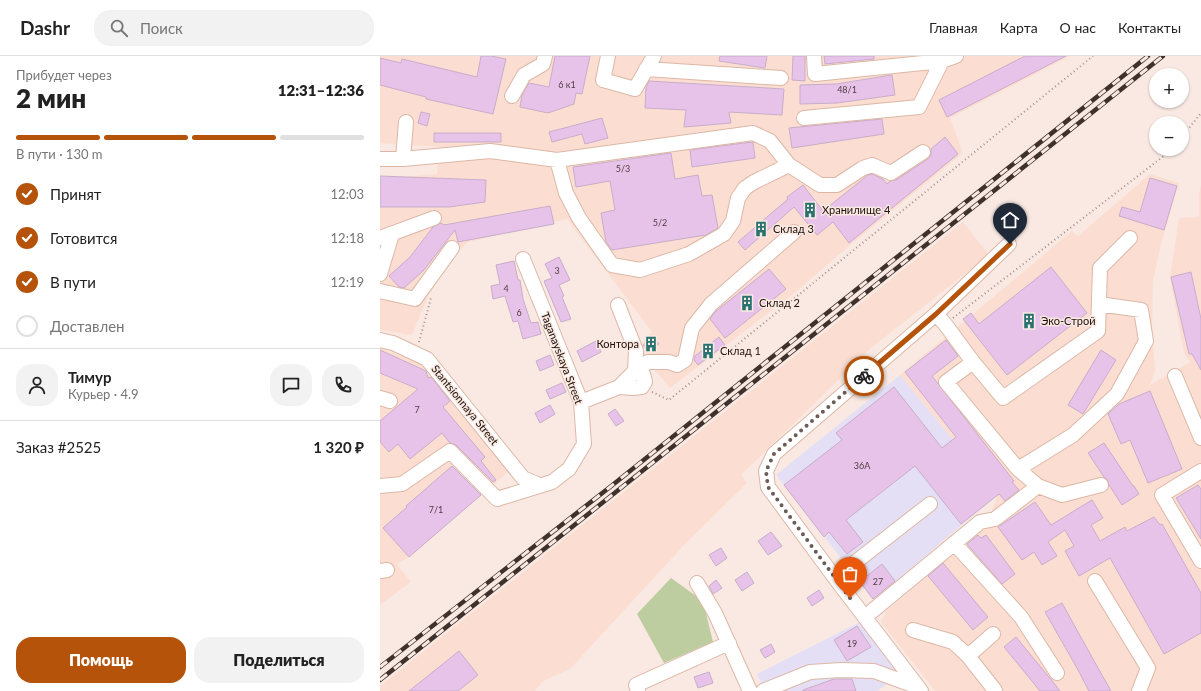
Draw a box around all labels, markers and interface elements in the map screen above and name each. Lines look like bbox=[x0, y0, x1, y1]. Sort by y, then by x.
search box bbox=[94, 10, 374, 46]
text: Dashr bbox=[20, 16, 70, 39]
icon: search bbox=[108, 17, 130, 39]
text: Поиск bbox=[140, 19, 183, 37]
text: Главная bbox=[929, 19, 978, 36]
text: Карта bbox=[1000, 19, 1038, 36]
text: О нас bbox=[1060, 19, 1096, 36]
text: Контакты bbox=[1118, 19, 1181, 36]
text: Прибудет через bbox=[16, 67, 112, 83]
map controls bbox=[1149, 68, 1189, 156]
button: + bbox=[1149, 68, 1189, 108]
house number: 6 к1 bbox=[558, 79, 576, 90]
text: 12:31–12:36 bbox=[278, 81, 364, 99]
text: 2 мин bbox=[16, 82, 86, 114]
house number: 48/1 bbox=[837, 84, 857, 95]
button: − bbox=[1149, 116, 1189, 156]
text: В пути · 130 m bbox=[16, 146, 102, 162]
house number: 5/3 bbox=[616, 163, 630, 174]
icon: check bbox=[16, 183, 38, 205]
text: Принят bbox=[50, 185, 101, 203]
text: 12:03 bbox=[331, 186, 364, 202]
building icon: Хранилище 4 bbox=[801, 201, 819, 219]
place label: Хранилище 4 bbox=[822, 203, 891, 216]
pin bbox=[993, 203, 1027, 244]
icon: home bbox=[999, 209, 1021, 231]
house number: 5/2 bbox=[653, 217, 667, 228]
building icon: Склад 3 bbox=[752, 220, 770, 238]
place label: Склад 3 bbox=[773, 222, 814, 235]
icon: check bbox=[16, 227, 38, 249]
text: Готовится bbox=[50, 229, 117, 247]
text: 12:18 bbox=[331, 230, 364, 246]
house number: 3 bbox=[554, 265, 560, 276]
icon: check bbox=[16, 271, 38, 293]
text: В пути bbox=[50, 273, 96, 291]
text: 12:19 bbox=[331, 274, 364, 290]
house number: 4 bbox=[503, 283, 509, 294]
building icon: Склад 2 bbox=[738, 294, 756, 312]
place label: Склад 2 bbox=[759, 296, 800, 309]
house number: 6 bbox=[516, 307, 522, 318]
street label: Taganayskaya Street bbox=[539, 310, 586, 406]
building icon: Эко-Строй bbox=[1020, 312, 1038, 330]
place label: Эко-Строй bbox=[1041, 314, 1096, 327]
text: Доставлен bbox=[50, 317, 125, 335]
building icon: Контора bbox=[642, 335, 660, 353]
place label: Контора bbox=[596, 337, 639, 350]
building icon: Склад 1 bbox=[699, 342, 717, 360]
place label: Склад 1 bbox=[720, 344, 761, 357]
courier bbox=[844, 356, 884, 396]
street label: Stantsionnaya Street bbox=[429, 362, 502, 447]
button: person bbox=[16, 364, 58, 406]
button: chat bbox=[270, 364, 312, 406]
button: phone bbox=[322, 364, 364, 406]
icon: bike bbox=[853, 365, 875, 387]
text: Тимур bbox=[68, 368, 111, 386]
text: Курьер · 4.9 bbox=[68, 386, 139, 402]
house number: 7 bbox=[414, 404, 420, 415]
text: Заказ #2525 bbox=[16, 438, 101, 456]
text: 1 320 ₽ bbox=[313, 438, 364, 456]
house number: 36А bbox=[854, 460, 871, 471]
house number: 7/1 bbox=[429, 504, 443, 515]
pin bbox=[833, 557, 867, 598]
icon: bag bbox=[839, 563, 861, 585]
house number: 27 bbox=[873, 576, 883, 587]
button: Помощь bbox=[16, 637, 186, 683]
button: Поделиться bbox=[194, 637, 364, 683]
house number: 19 bbox=[847, 638, 857, 649]

